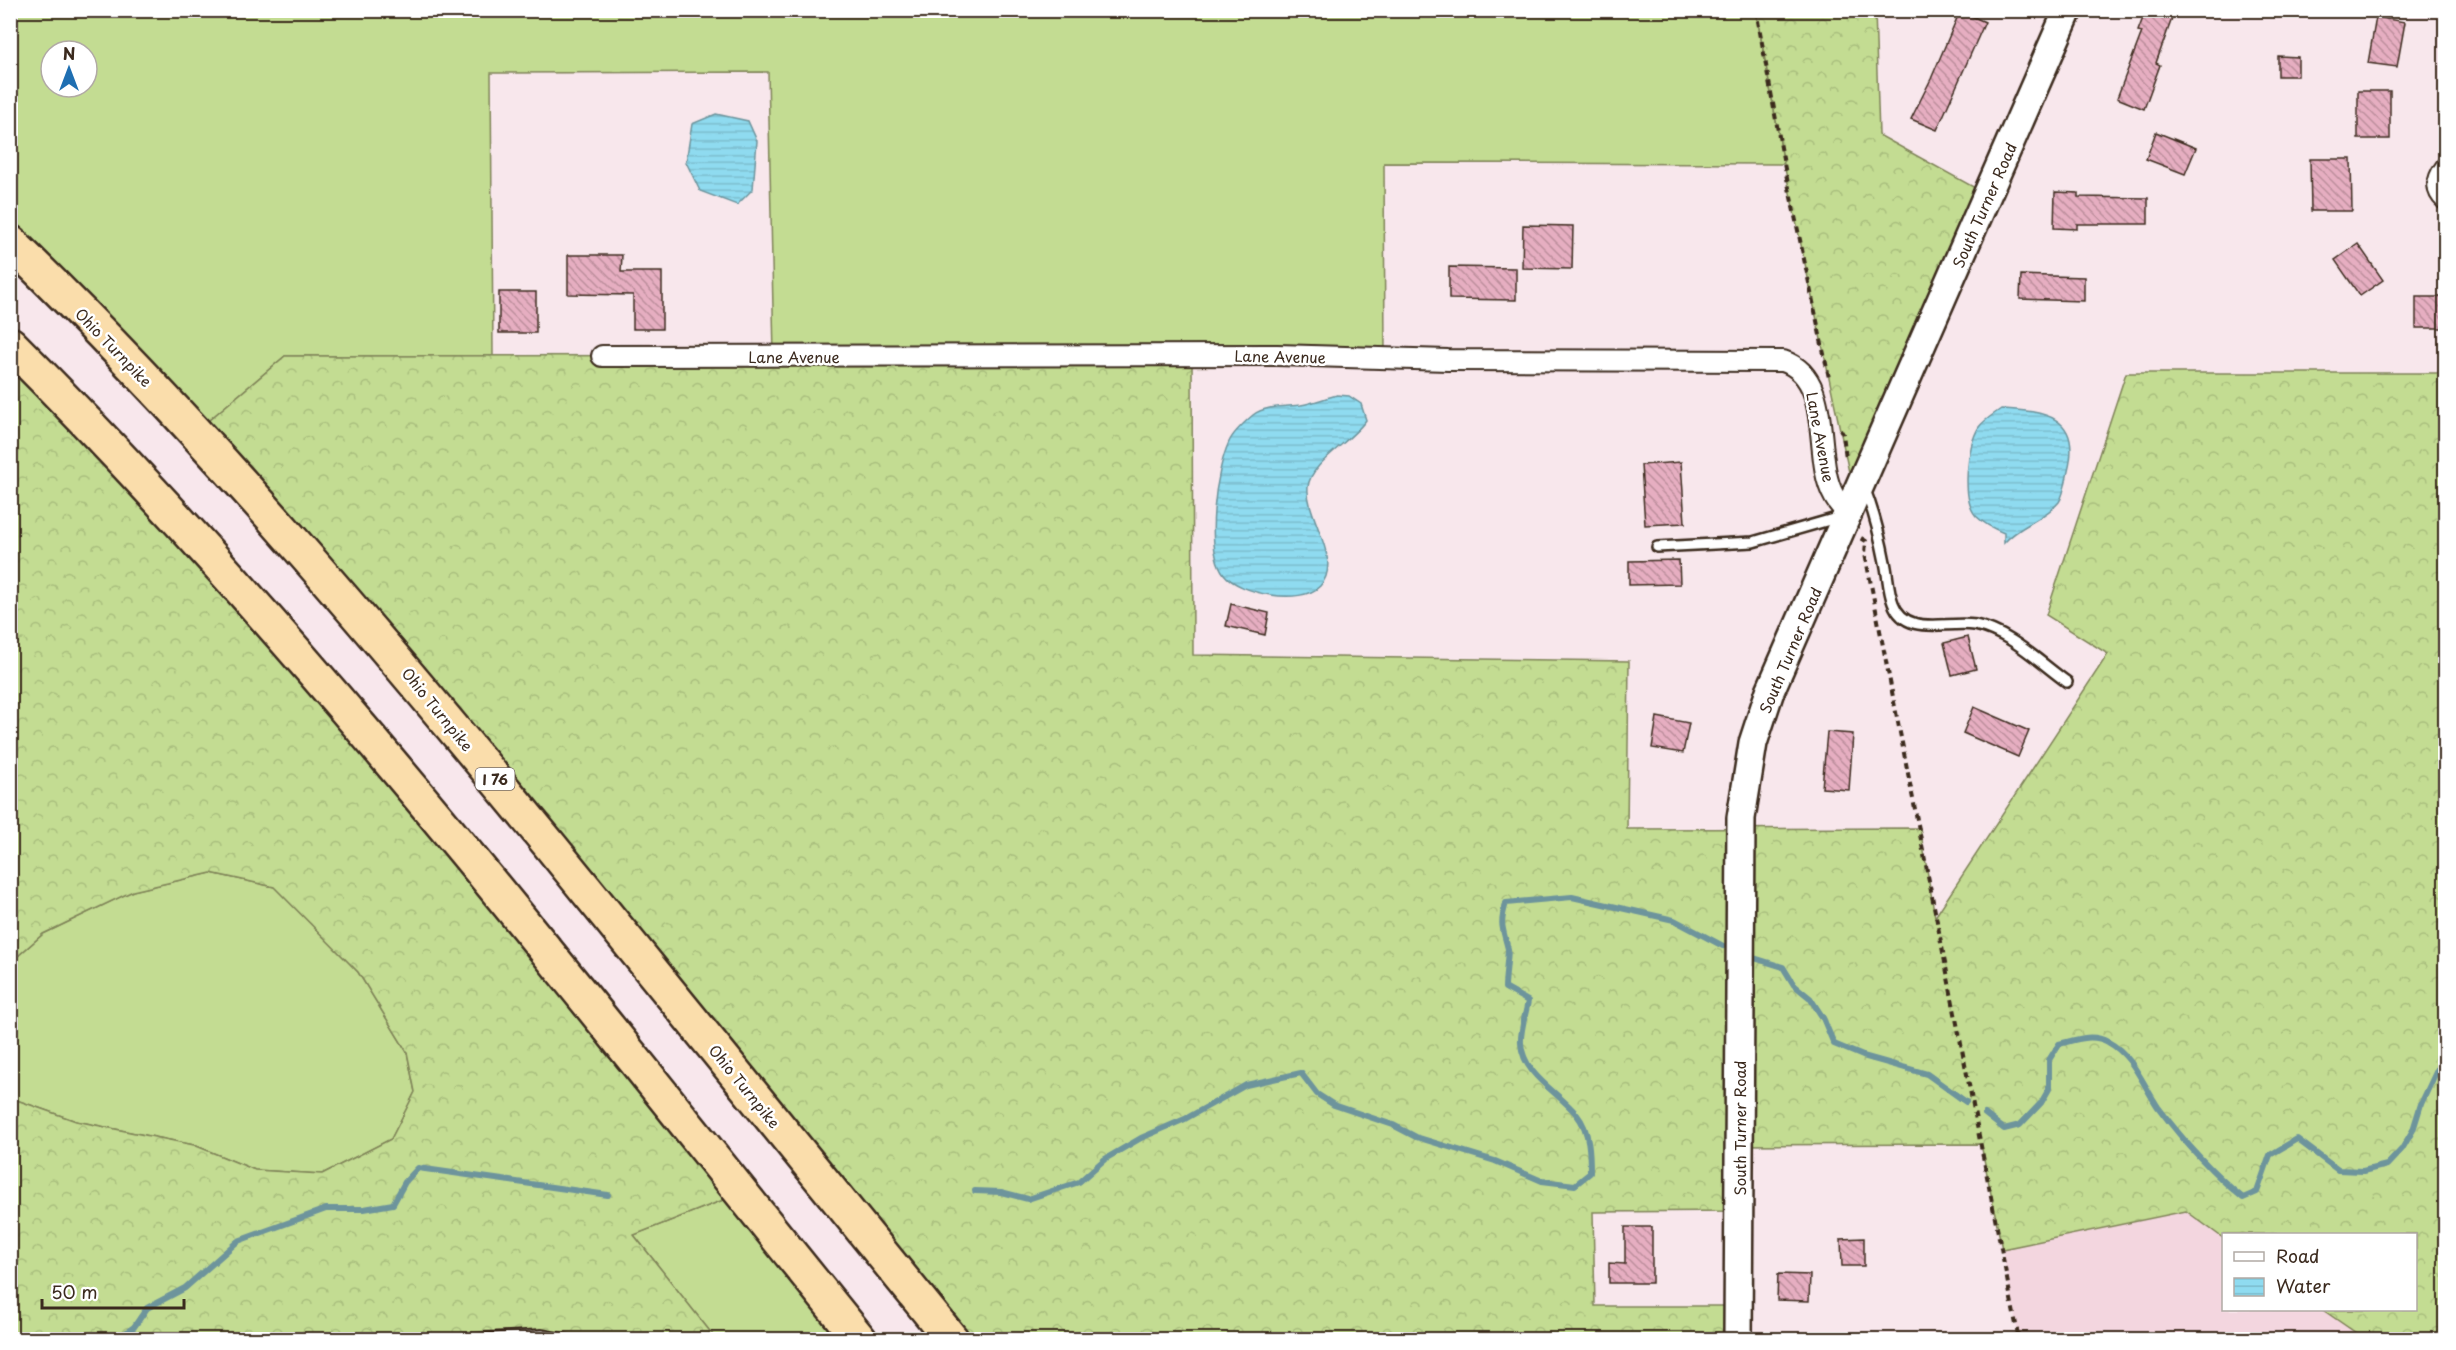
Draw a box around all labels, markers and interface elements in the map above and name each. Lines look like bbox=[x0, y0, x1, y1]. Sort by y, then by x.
north arrow bbox=[39, 39, 99, 99]
text: N bbox=[63, 41, 75, 65]
street label: South Turner Road bbox=[1946, 139, 2022, 271]
street label: Ohio Turnpike bbox=[70, 302, 158, 392]
street label: Lane Avenue bbox=[1234, 344, 1326, 368]
street label: Lane Avenue bbox=[748, 345, 840, 368]
street label: Lane Avenue bbox=[1801, 390, 1841, 484]
street label: South Turner Road bbox=[1753, 583, 1827, 717]
street label: Ohio Turnpike bbox=[397, 662, 479, 756]
road number: I 76 bbox=[476, 768, 514, 790]
street label: Ohio Turnpike bbox=[704, 1039, 786, 1133]
street label: South Turner Road bbox=[1728, 1060, 1751, 1196]
legend bbox=[2222, 1233, 2417, 1311]
text: Road bbox=[2276, 1242, 2320, 1269]
scale bar bbox=[42, 1272, 184, 1310]
text: Water bbox=[2276, 1272, 2331, 1299]
text: 50 m bbox=[51, 1278, 98, 1305]

